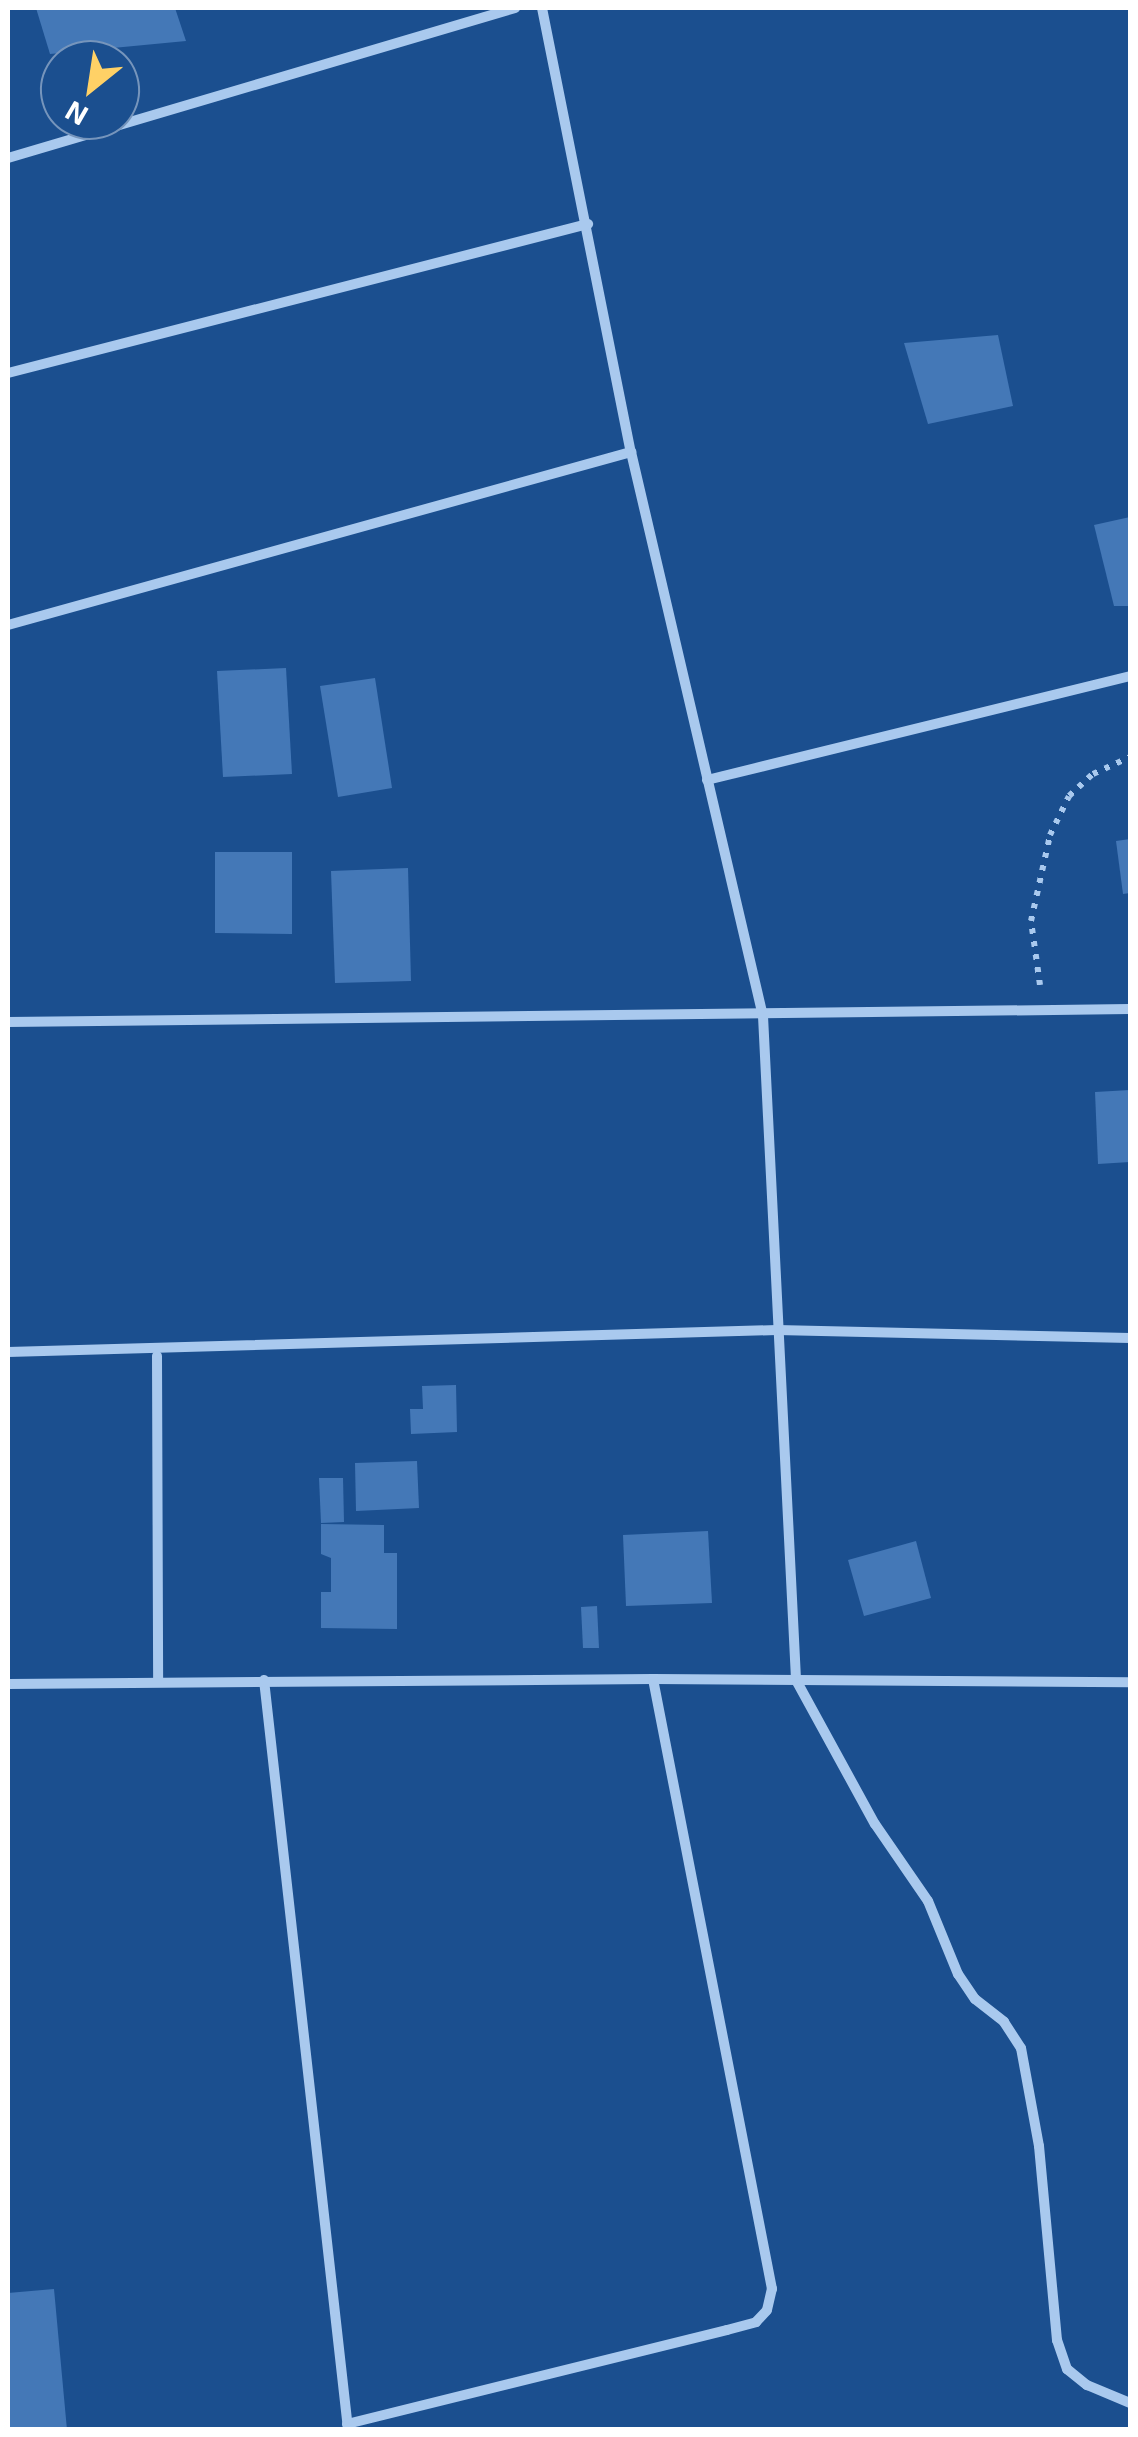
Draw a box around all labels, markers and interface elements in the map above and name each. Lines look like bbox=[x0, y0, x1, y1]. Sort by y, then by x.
north arrow bbox=[40, 40, 140, 140]
text: N bbox=[59, 94, 93, 134]

